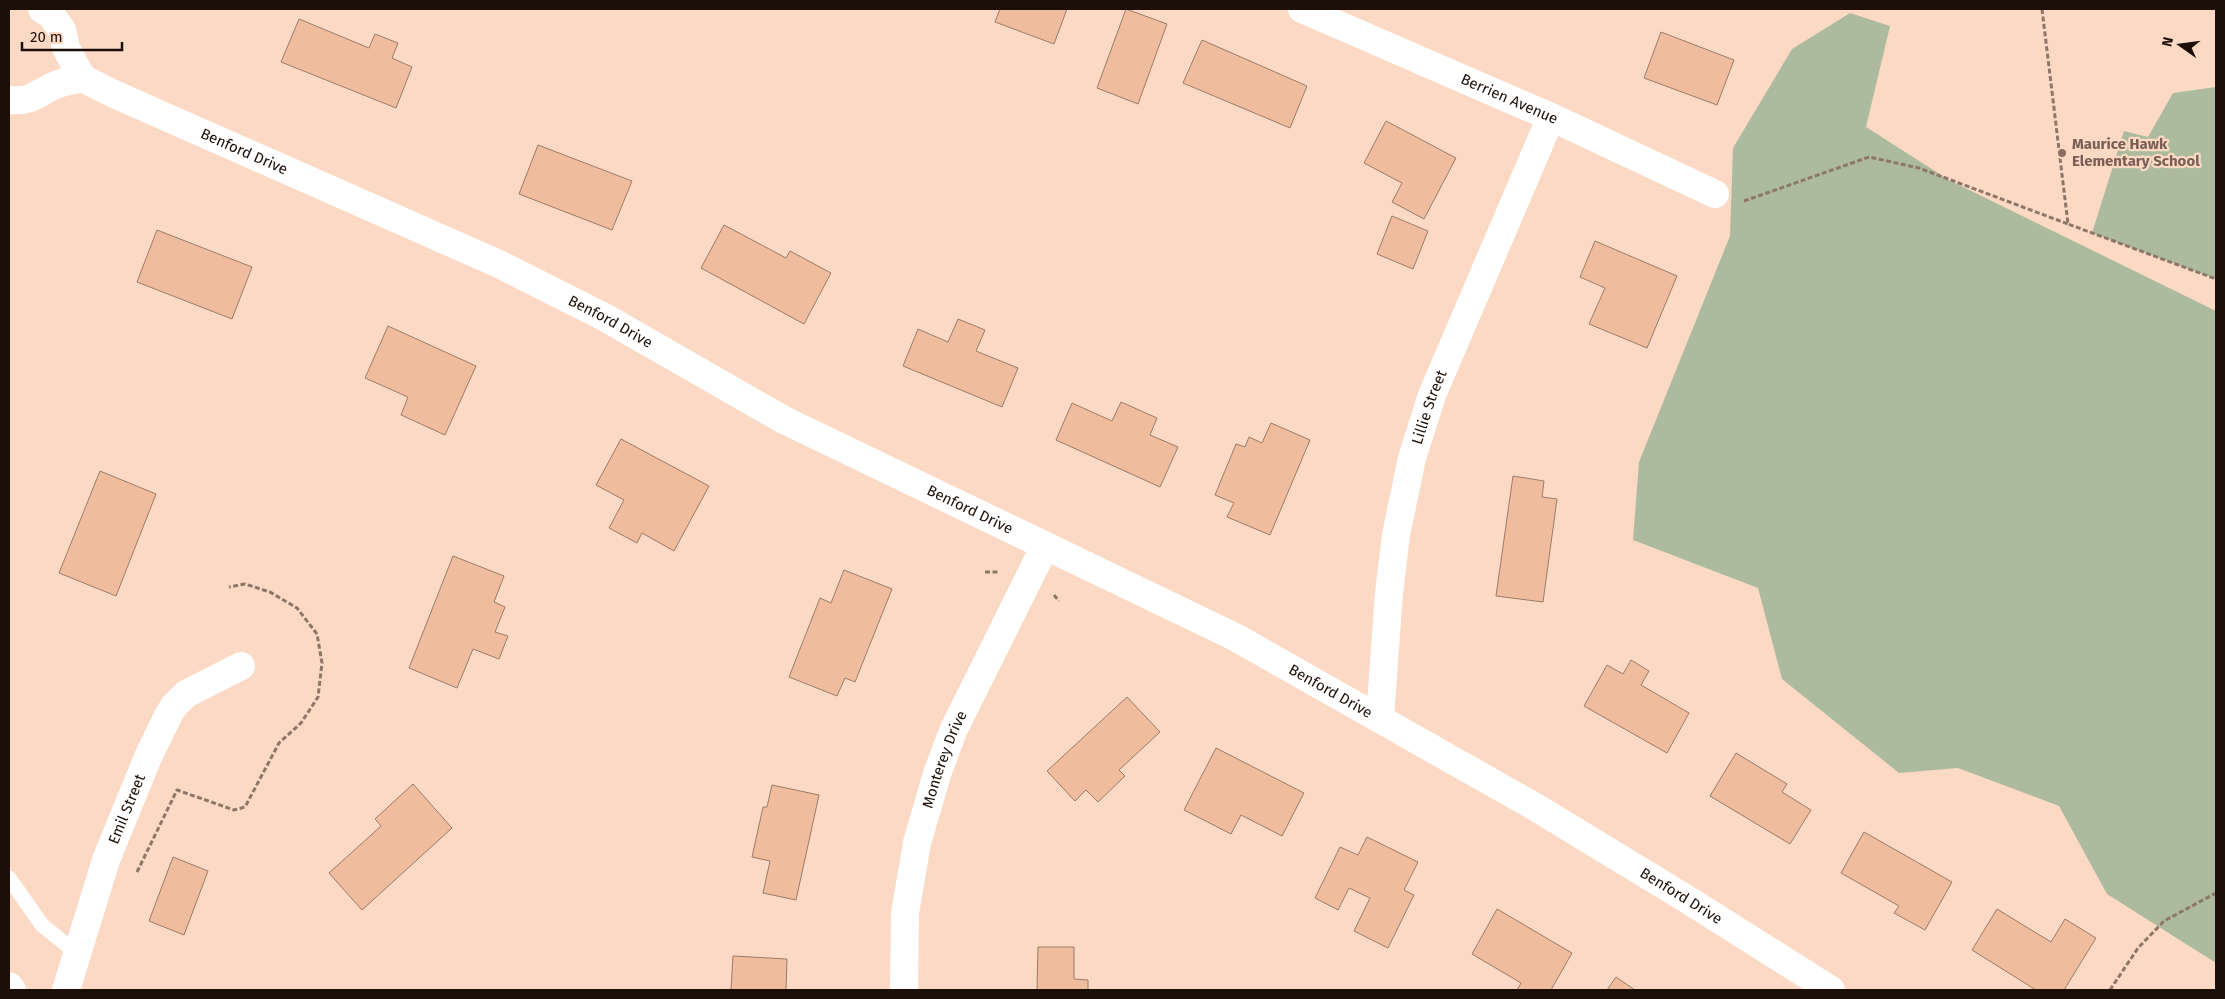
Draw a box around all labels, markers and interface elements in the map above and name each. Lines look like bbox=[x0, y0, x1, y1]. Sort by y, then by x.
scale bar bbox=[22, 20, 122, 52]
north arrow bbox=[2155, 20, 2205, 70]
text: 20 m bbox=[30, 28, 63, 46]
text: N bbox=[2158, 35, 2177, 49]
street label: Berrien Avenue bbox=[1458, 70, 1561, 128]
street label: Benford Drive bbox=[198, 124, 290, 179]
place label: Maurice Hawk Elementary School bbox=[2072, 135, 2200, 170]
marker: Maurice Hawk Elementary School bbox=[2056, 147, 2068, 159]
street label: Benford Drive bbox=[565, 291, 656, 352]
street label: Lillie Street bbox=[1408, 367, 1451, 447]
street label: Benford Drive bbox=[924, 481, 1016, 538]
street label: Benford Drive bbox=[1286, 660, 1376, 722]
street label: Monterey Drive bbox=[919, 708, 971, 810]
street label: Emil Street bbox=[104, 771, 149, 847]
street label: Benford Drive bbox=[1637, 864, 1726, 928]

